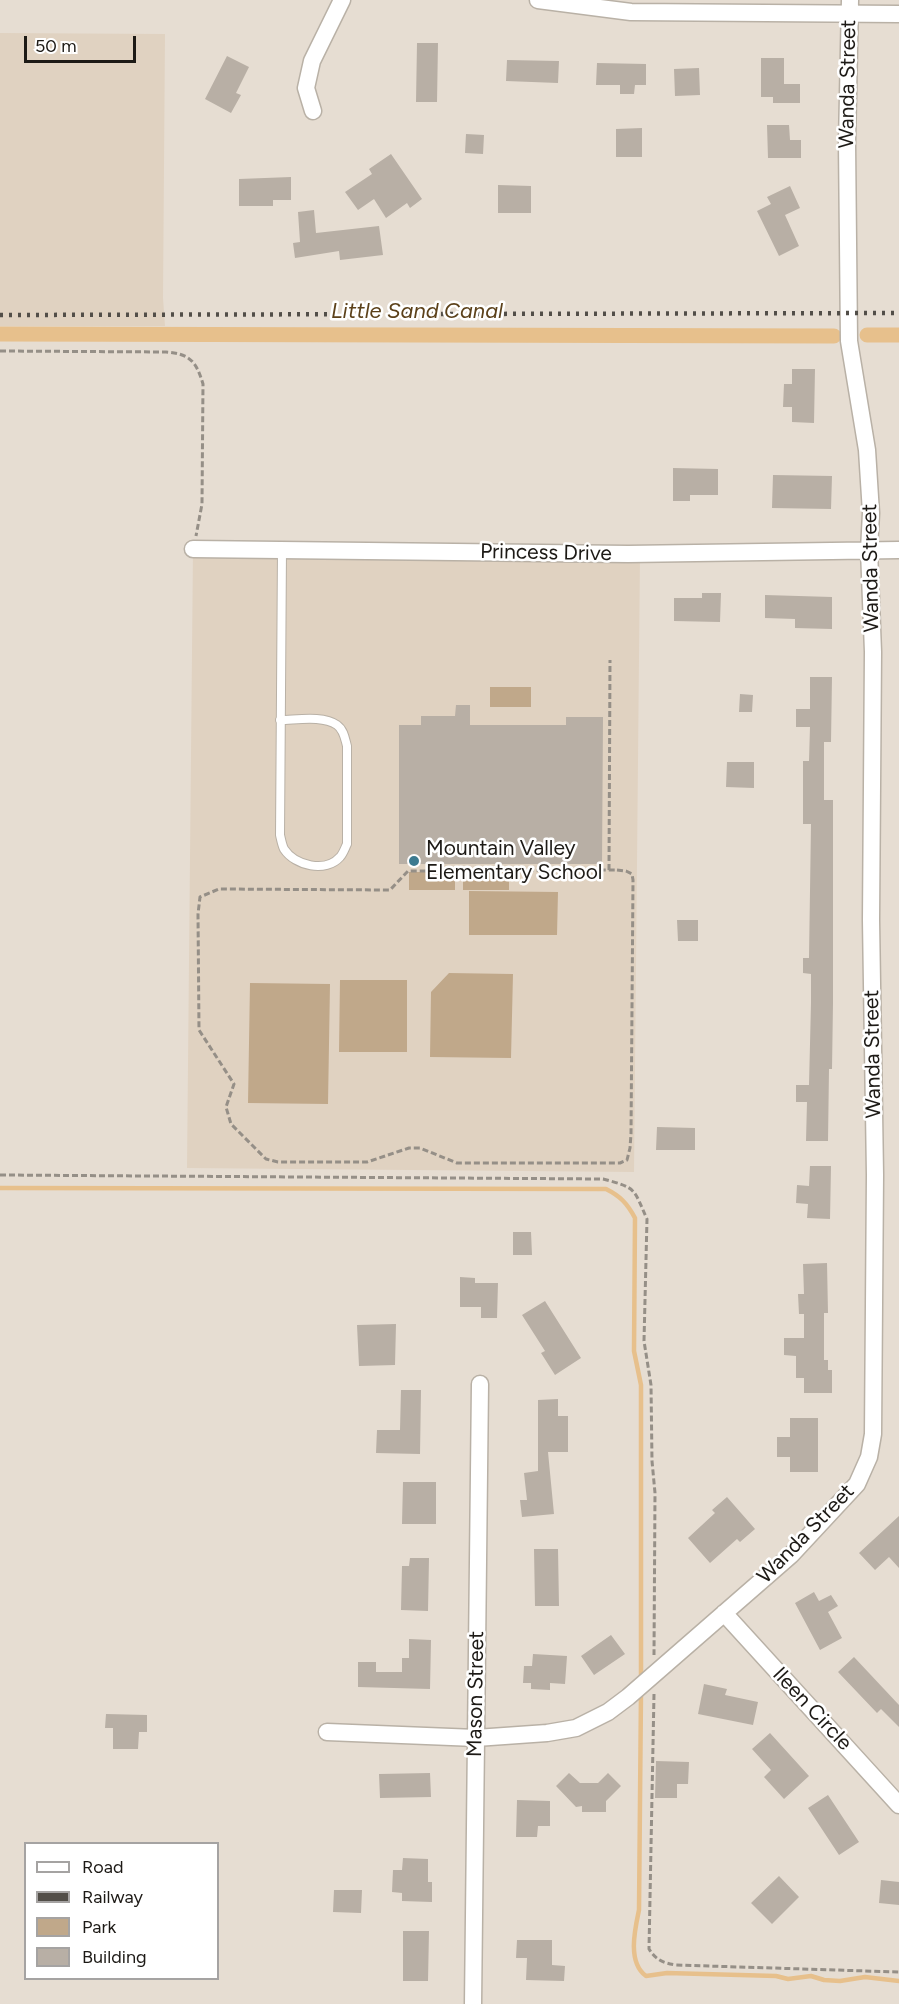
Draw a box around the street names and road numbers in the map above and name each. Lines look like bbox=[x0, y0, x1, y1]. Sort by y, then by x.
street label: Wanda Street bbox=[834, 19, 862, 149]
street label: Wanda Street bbox=[857, 503, 885, 633]
street label: Princess Drive bbox=[480, 539, 612, 567]
street label: Wanda Street bbox=[859, 989, 887, 1119]
street label: Wanda Street bbox=[752, 1479, 860, 1589]
street label: Mason Street bbox=[462, 1631, 490, 1757]
street label: Ileen Circle bbox=[767, 1662, 857, 1756]

